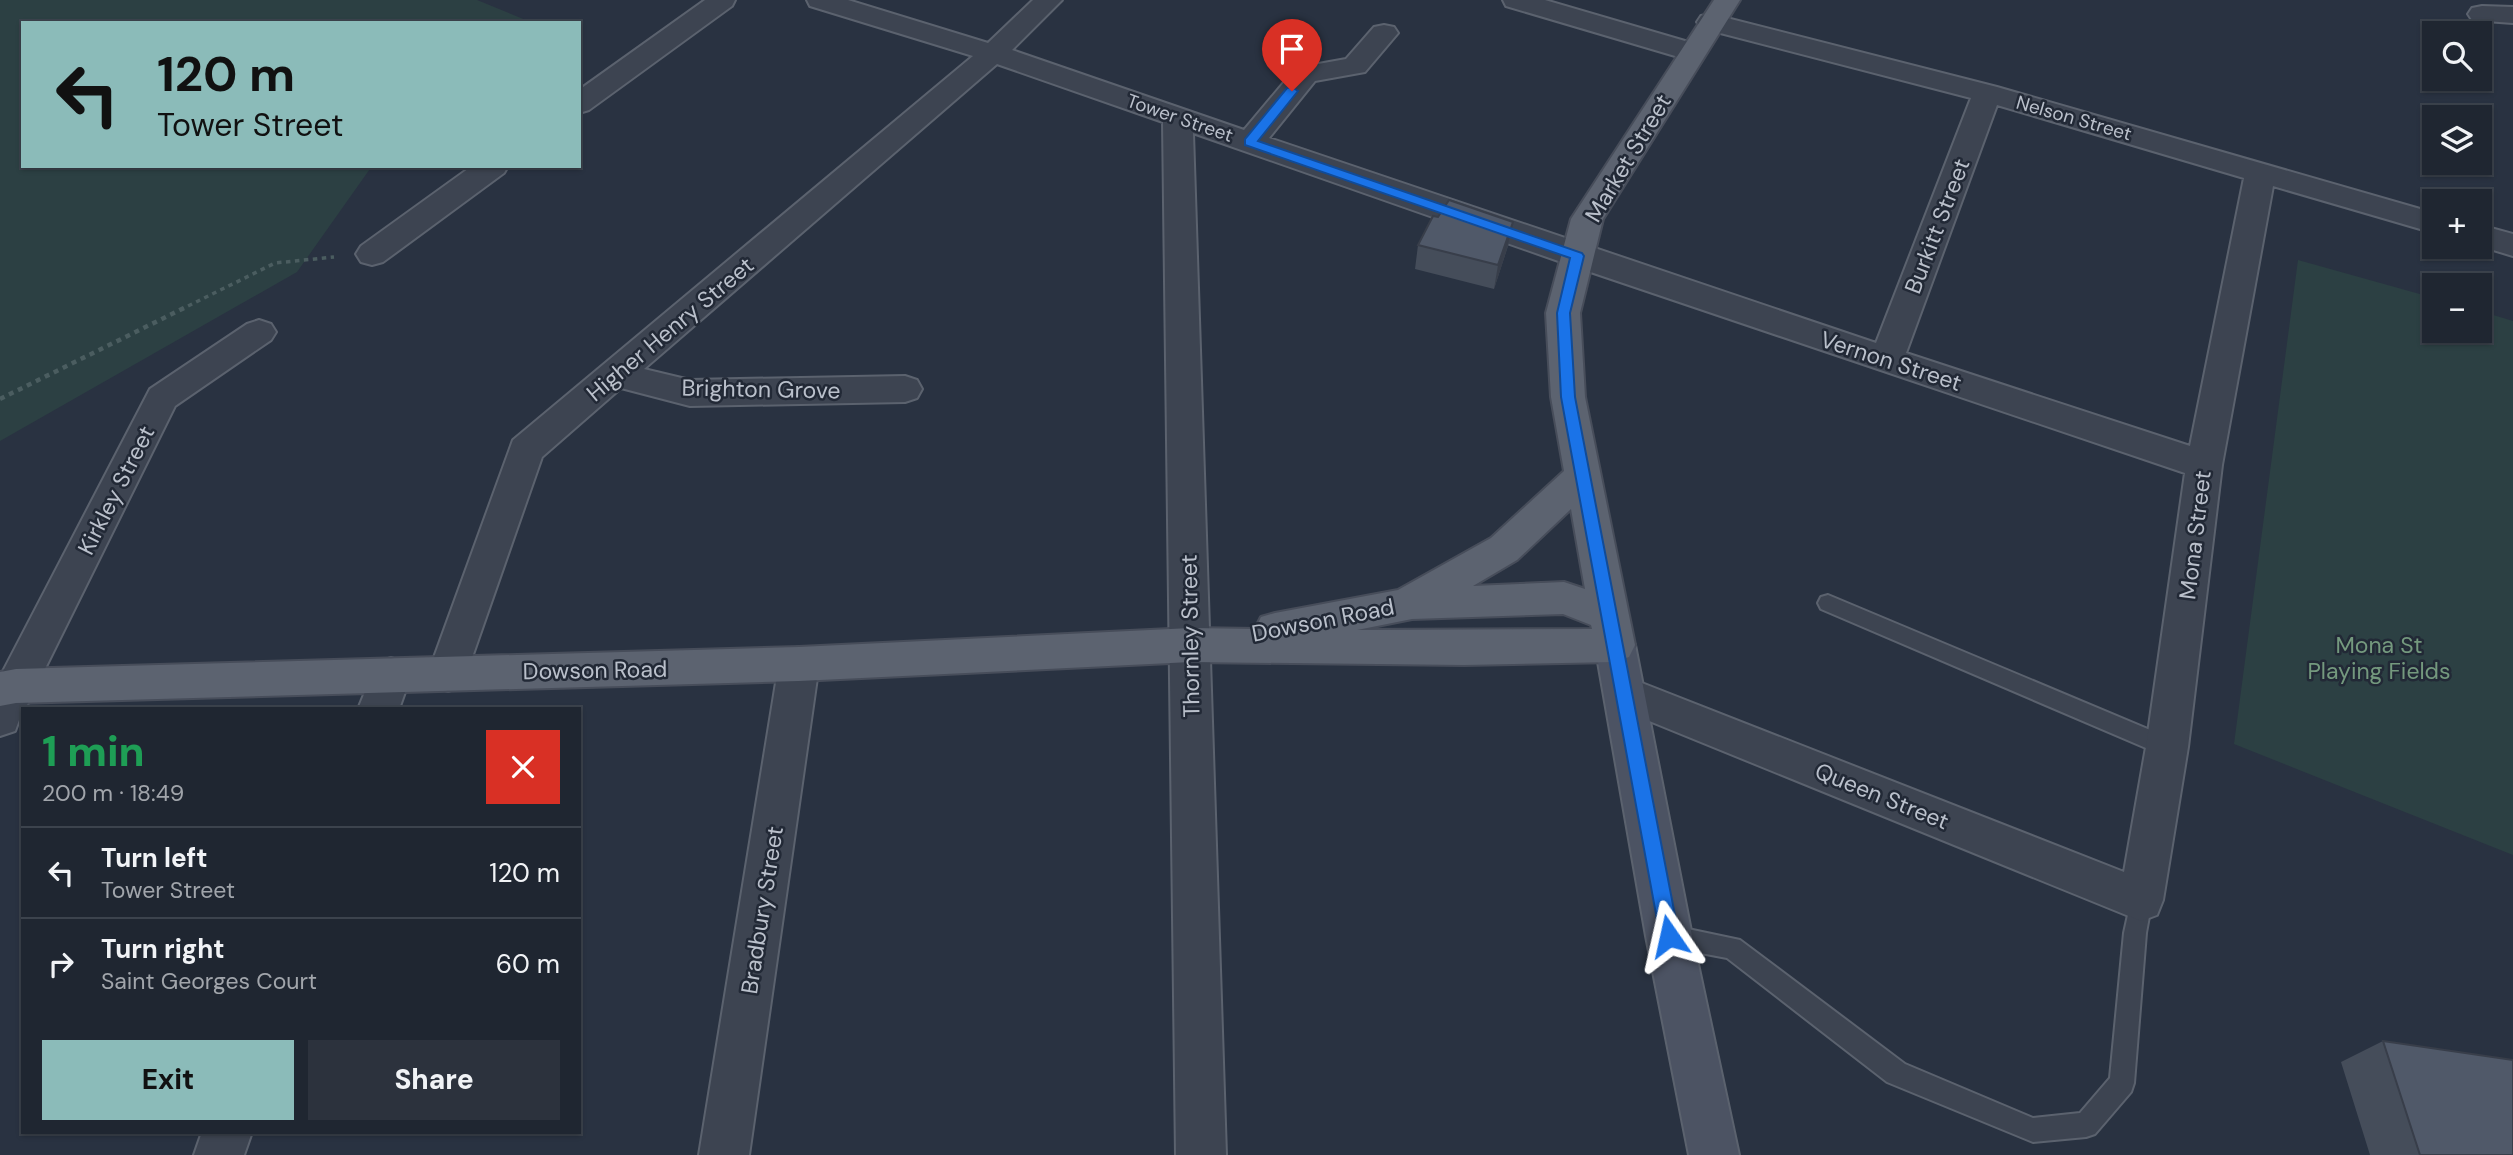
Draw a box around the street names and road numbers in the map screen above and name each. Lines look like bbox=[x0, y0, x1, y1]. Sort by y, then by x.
street label: Tower Street bbox=[1124, 88, 1236, 148]
street label: Market Street bbox=[1578, 89, 1678, 227]
street label: Nelson Street bbox=[2013, 90, 2135, 146]
street label: Burkitt Street bbox=[1898, 154, 1976, 298]
street label: Higher Henry Street bbox=[580, 250, 760, 408]
street label: Vernon Street bbox=[1817, 324, 1965, 398]
street label: Brighton Grove bbox=[681, 373, 841, 405]
street label: Kirkley Street bbox=[71, 420, 161, 560]
street label: Mona Street bbox=[2172, 469, 2218, 601]
street label: Thornley Street bbox=[1174, 554, 1206, 718]
street label: Dowson Road bbox=[1249, 591, 1397, 649]
street label: Dowson Road bbox=[522, 654, 668, 686]
street label: Queen Street bbox=[1811, 756, 1953, 836]
street label: Bradbury Street bbox=[734, 824, 790, 996]

